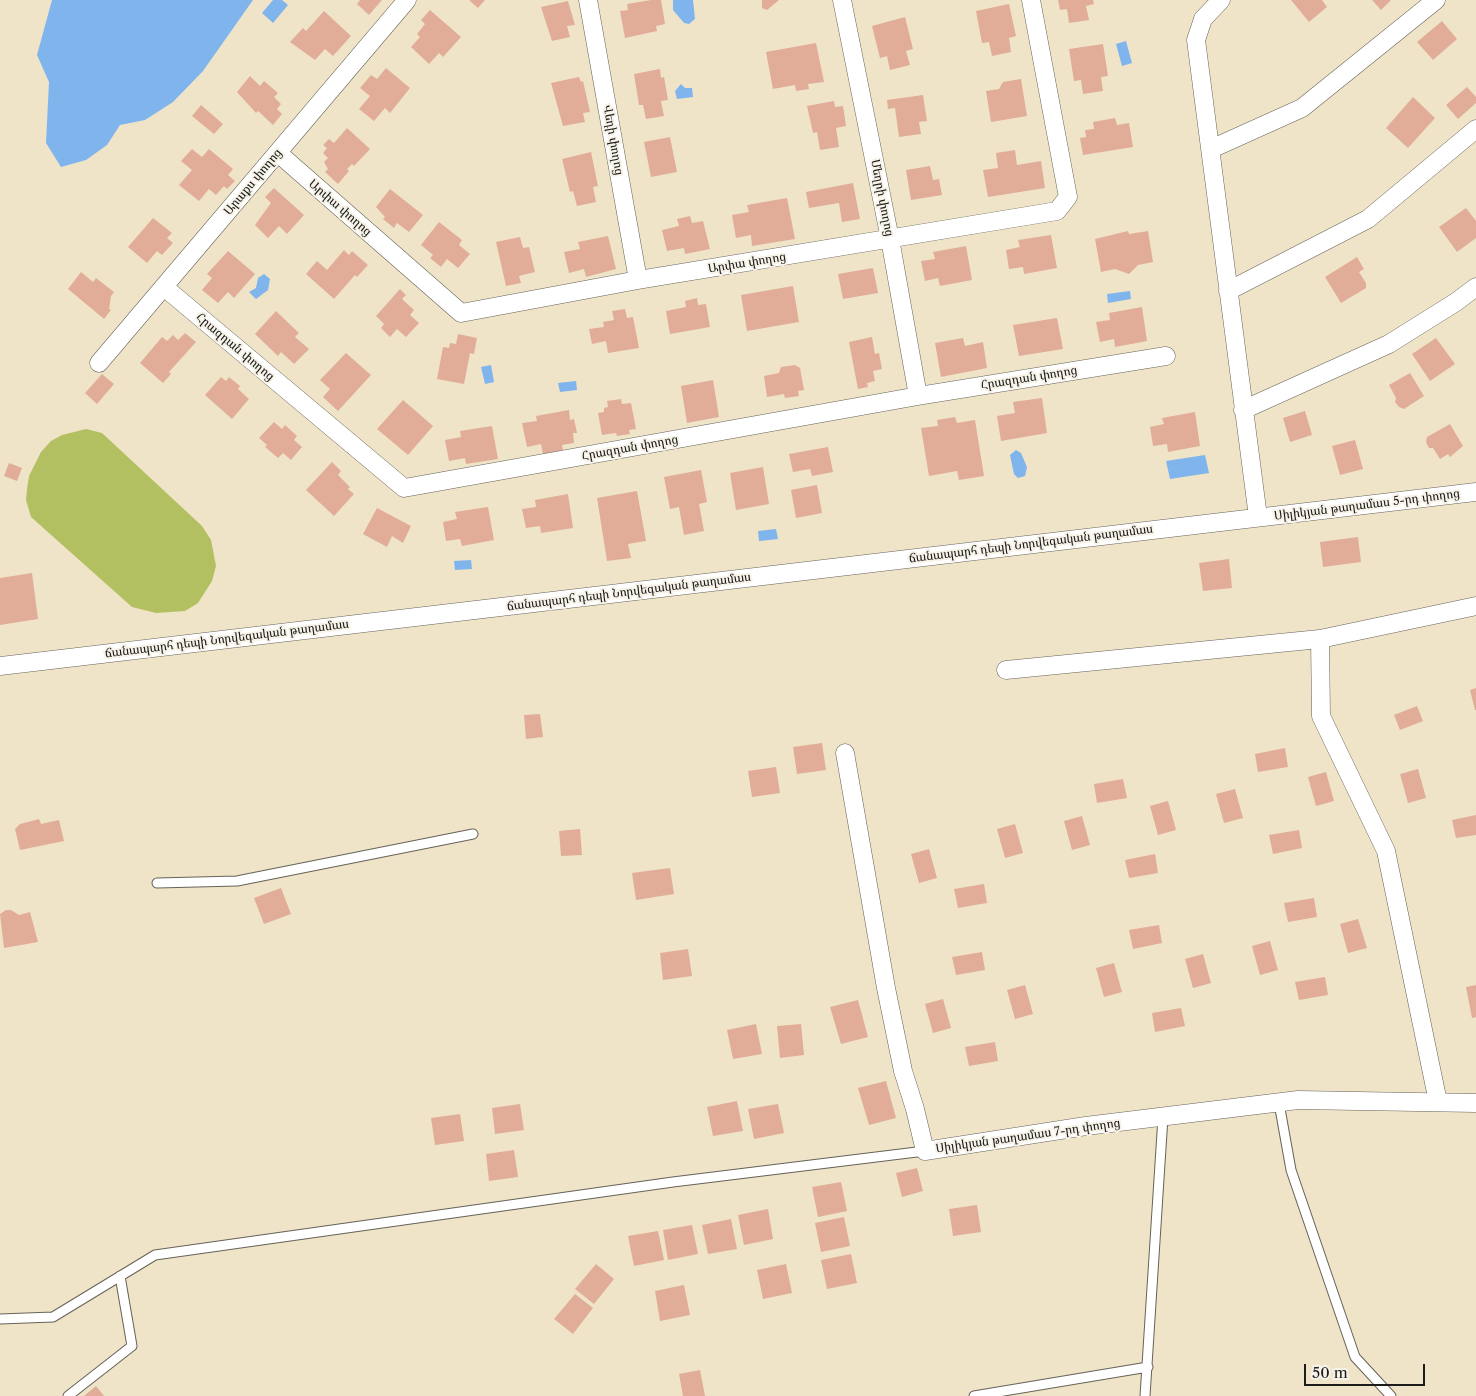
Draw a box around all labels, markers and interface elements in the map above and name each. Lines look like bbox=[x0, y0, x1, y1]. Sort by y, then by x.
street label: Վեդի փողոց bbox=[600, 104, 626, 176]
street label: Արաքս փողոց bbox=[221, 146, 285, 218]
street label: Մեղրի փողոց bbox=[867, 158, 897, 238]
street label: Արփա փողոց bbox=[306, 177, 374, 239]
street label: Արփա փողոց bbox=[707, 250, 787, 276]
street label: Հրազդան փողոց bbox=[193, 310, 277, 384]
street label: Հրազդան փողոց bbox=[980, 363, 1078, 393]
street label: Հրազդան փողոց bbox=[581, 432, 679, 464]
street label: Սիլիկյան թաղամաս 5-րդ փողոց bbox=[1273, 486, 1461, 524]
street label: ճանապարհ դեպի Նորվեգական թաղամաս bbox=[908, 522, 1154, 566]
street label: ճանապարհ դեպի Նորվեգական թաղամաս bbox=[506, 570, 752, 614]
street label: ճանապարհ դեպի Նորվեգական թաղամաս bbox=[104, 617, 350, 661]
street label: Սիլիկյան թաղամաս 7-րդ փողոց bbox=[935, 1116, 1121, 1156]
scale bar bbox=[1306, 1354, 1427, 1386]
text: 50 m bbox=[1312, 1363, 1348, 1382]

